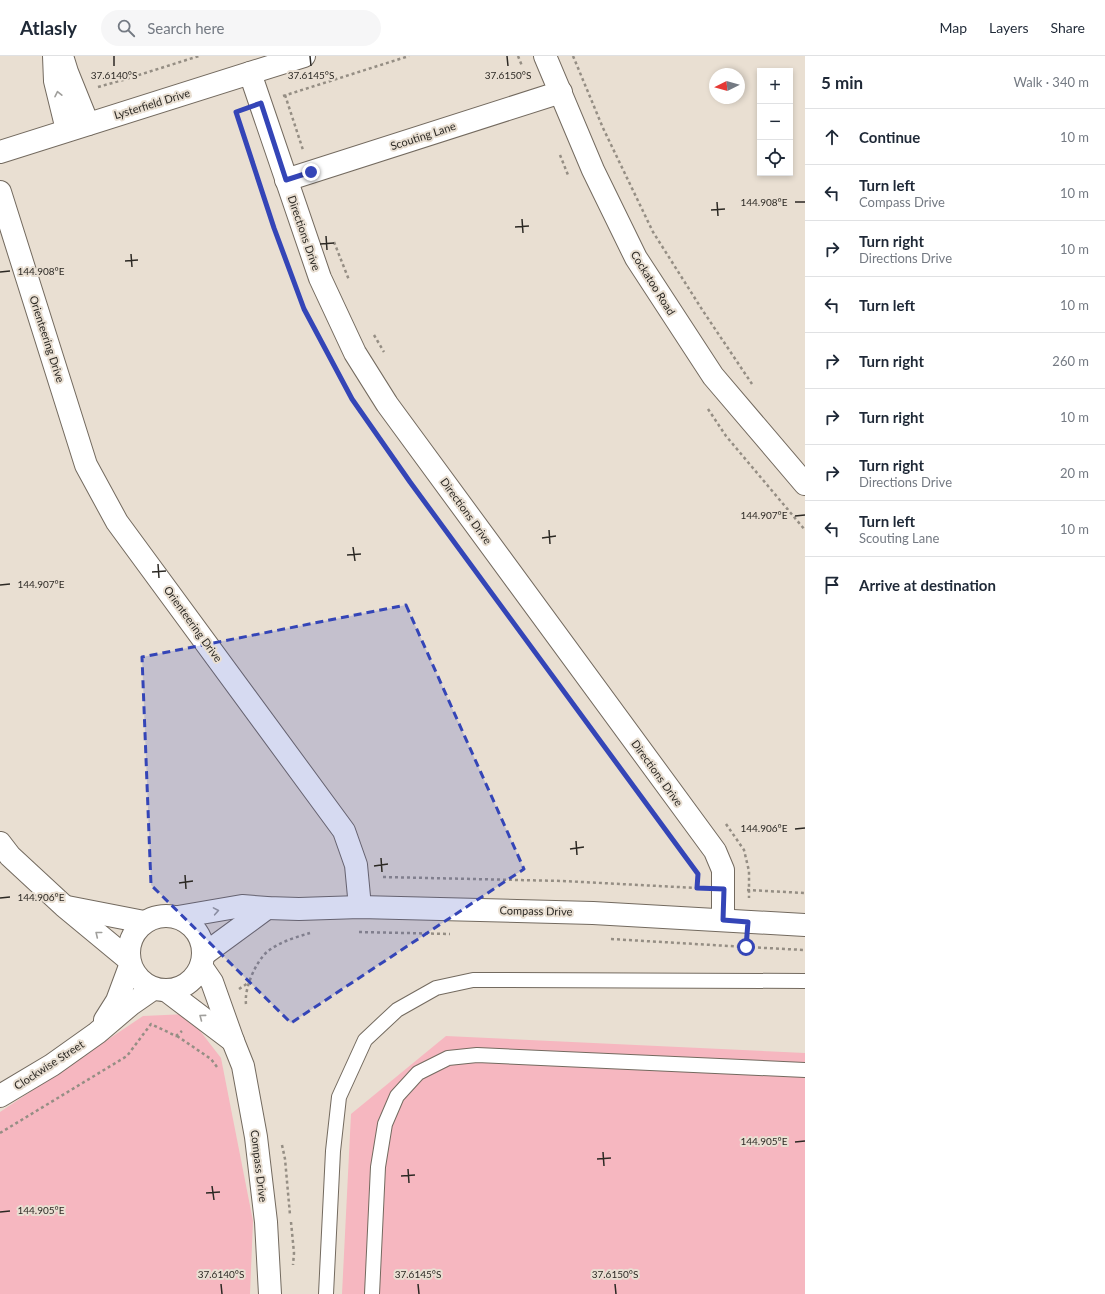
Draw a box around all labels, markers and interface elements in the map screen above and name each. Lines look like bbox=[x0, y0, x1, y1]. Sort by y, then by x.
search box bbox=[101, 10, 381, 46]
text: Atlasly bbox=[20, 16, 77, 39]
icon: search bbox=[115, 17, 137, 39]
text: Search here bbox=[147, 19, 225, 37]
text: Map bbox=[939, 19, 967, 36]
text: Layers bbox=[989, 19, 1029, 36]
text: Share bbox=[1051, 19, 1085, 36]
north arrow bbox=[709, 68, 745, 104]
map controls bbox=[757, 68, 793, 176]
button: + bbox=[757, 68, 793, 104]
text: 37.6140°S bbox=[91, 69, 137, 81]
text: 37.6145°S bbox=[288, 69, 334, 81]
text: 37.6150°S bbox=[485, 69, 531, 81]
text: 5 min bbox=[821, 72, 863, 93]
text: Walk · 340 m bbox=[1013, 74, 1089, 90]
street label: Lysterfield Drive bbox=[112, 86, 192, 121]
one-way arrow bbox=[54, 90, 62, 97]
button: − bbox=[757, 104, 793, 140]
street label: Scouting Lane bbox=[389, 119, 457, 152]
icon: ahead bbox=[821, 126, 843, 148]
text: Continue bbox=[859, 128, 920, 146]
text: 10 m bbox=[1060, 129, 1089, 145]
button: locate bbox=[757, 140, 793, 176]
route end bbox=[302, 163, 320, 181]
text: Turn left bbox=[859, 176, 915, 194]
icon: left bbox=[821, 182, 843, 204]
text: 10 m bbox=[1060, 185, 1089, 201]
street label: Directions Drive bbox=[286, 194, 323, 272]
text: Compass Drive bbox=[859, 194, 945, 210]
text: 144.908°E bbox=[740, 196, 788, 208]
text: Turn right bbox=[859, 232, 924, 250]
icon: right bbox=[821, 238, 843, 260]
text: 10 m bbox=[1060, 241, 1089, 257]
street label: Cockatoo Road bbox=[628, 248, 678, 317]
text: Directions Drive bbox=[859, 250, 952, 266]
text: 144.908°E bbox=[17, 265, 65, 277]
street label: Orienteering Drive bbox=[27, 294, 68, 384]
icon: left bbox=[821, 294, 843, 316]
text: Turn left bbox=[859, 296, 915, 314]
text: 10 m bbox=[1060, 297, 1089, 313]
icon: right bbox=[821, 350, 843, 372]
text: Turn right bbox=[859, 352, 924, 370]
text: 260 m bbox=[1052, 353, 1089, 369]
icon: right bbox=[821, 406, 843, 428]
text: Turn right bbox=[859, 408, 924, 426]
text: 10 m bbox=[1060, 409, 1089, 425]
text: Turn right bbox=[859, 456, 924, 474]
icon: right bbox=[821, 462, 843, 484]
text: 20 m bbox=[1060, 465, 1089, 481]
text: Directions Drive bbox=[859, 474, 952, 490]
street label: Directions Drive bbox=[438, 475, 495, 547]
text: 144.907°E bbox=[740, 509, 788, 521]
text: Turn left bbox=[859, 512, 915, 530]
icon: left bbox=[821, 518, 843, 540]
text: 10 m bbox=[1060, 521, 1089, 537]
text: Scouting Lane bbox=[859, 530, 939, 546]
icon: arrive bbox=[821, 574, 843, 596]
text: Arrive at destination bbox=[859, 576, 996, 594]
text: 144.907°E bbox=[17, 578, 65, 590]
street label: Orienteering Drive bbox=[162, 583, 225, 664]
street label: Directions Drive bbox=[629, 737, 686, 809]
text: 144.906°E bbox=[740, 822, 788, 834]
text: 144.906°E bbox=[17, 891, 65, 903]
street label: Compass Drive bbox=[500, 903, 573, 918]
one-way arrow bbox=[213, 907, 219, 915]
one-way arrow bbox=[96, 932, 103, 939]
route start bbox=[737, 938, 755, 956]
one-way arrow bbox=[199, 1015, 206, 1022]
street label: Clockwise Street bbox=[11, 1037, 86, 1092]
street label: Compass Drive bbox=[249, 1129, 270, 1203]
text: 144.905°E bbox=[740, 1135, 788, 1147]
text: 144.905°E bbox=[17, 1204, 65, 1216]
text: 37.6140°S bbox=[198, 1268, 244, 1280]
text: 37.6145°S bbox=[395, 1268, 441, 1280]
text: 37.6150°S bbox=[592, 1268, 638, 1280]

